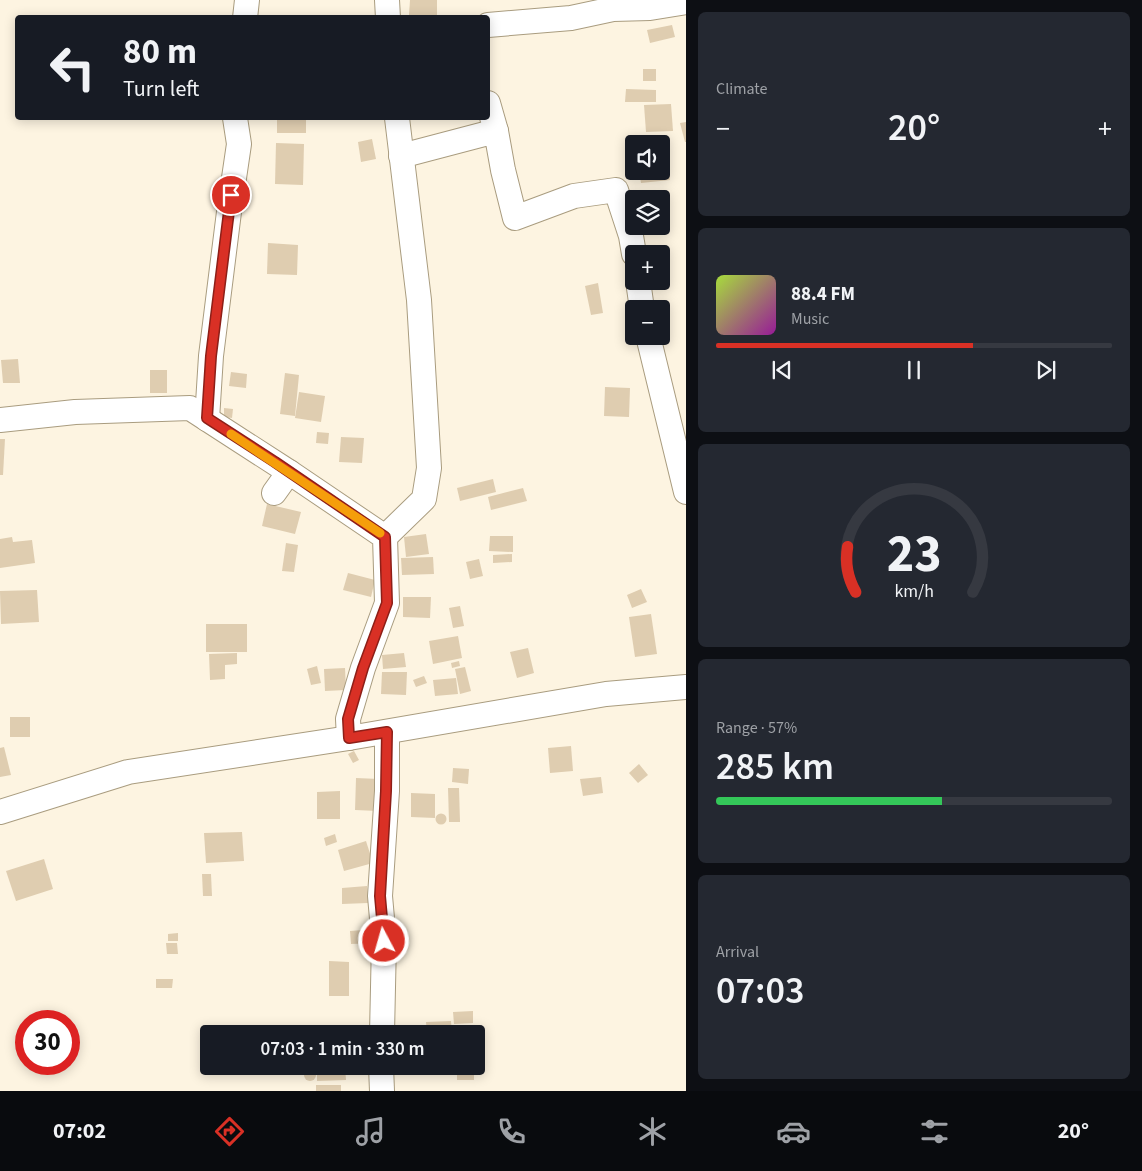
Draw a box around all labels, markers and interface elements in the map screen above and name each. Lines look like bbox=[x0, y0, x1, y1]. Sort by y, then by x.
text: 80 m bbox=[123, 27, 197, 77]
icon: left bbox=[40, 35, 105, 100]
text: Turn left bbox=[123, 73, 199, 105]
text: Climate bbox=[716, 78, 767, 100]
text: 20° bbox=[888, 101, 940, 155]
text: − bbox=[716, 109, 730, 149]
text: + bbox=[1098, 109, 1112, 149]
map controls bbox=[625, 135, 670, 345]
button: sound bbox=[625, 135, 670, 180]
pin bbox=[210, 174, 252, 216]
icon: arrive bbox=[217, 181, 245, 209]
button: layers bbox=[625, 190, 670, 235]
button: + bbox=[625, 245, 670, 290]
text: 88.4 FM bbox=[791, 281, 855, 308]
button: − bbox=[625, 300, 670, 345]
text: Music bbox=[791, 308, 829, 330]
icon: previous bbox=[768, 356, 796, 384]
icon: pause bbox=[900, 356, 928, 384]
icon: next bbox=[1032, 356, 1060, 384]
text: 23 bbox=[887, 518, 941, 592]
text: km/h bbox=[894, 579, 934, 604]
text: Range · 57% bbox=[716, 717, 797, 739]
text: 285 km bbox=[716, 740, 834, 794]
position arrow bbox=[357, 914, 409, 966]
text: Arrival bbox=[716, 941, 759, 963]
text: 07:03 bbox=[716, 964, 804, 1018]
speed limit sign: 30 bbox=[15, 1010, 80, 1075]
text: 07:03 · 1 min · 330 m bbox=[260, 1036, 425, 1063]
icon: directions bbox=[212, 1114, 247, 1149]
icon: music bbox=[353, 1114, 388, 1149]
icon: phone bbox=[494, 1114, 529, 1149]
icon: climate bbox=[635, 1114, 670, 1149]
icon: car bbox=[776, 1114, 811, 1149]
icon: filters bbox=[917, 1114, 952, 1149]
text: 07:02 bbox=[53, 1115, 106, 1147]
text: 20° bbox=[1058, 1115, 1089, 1147]

